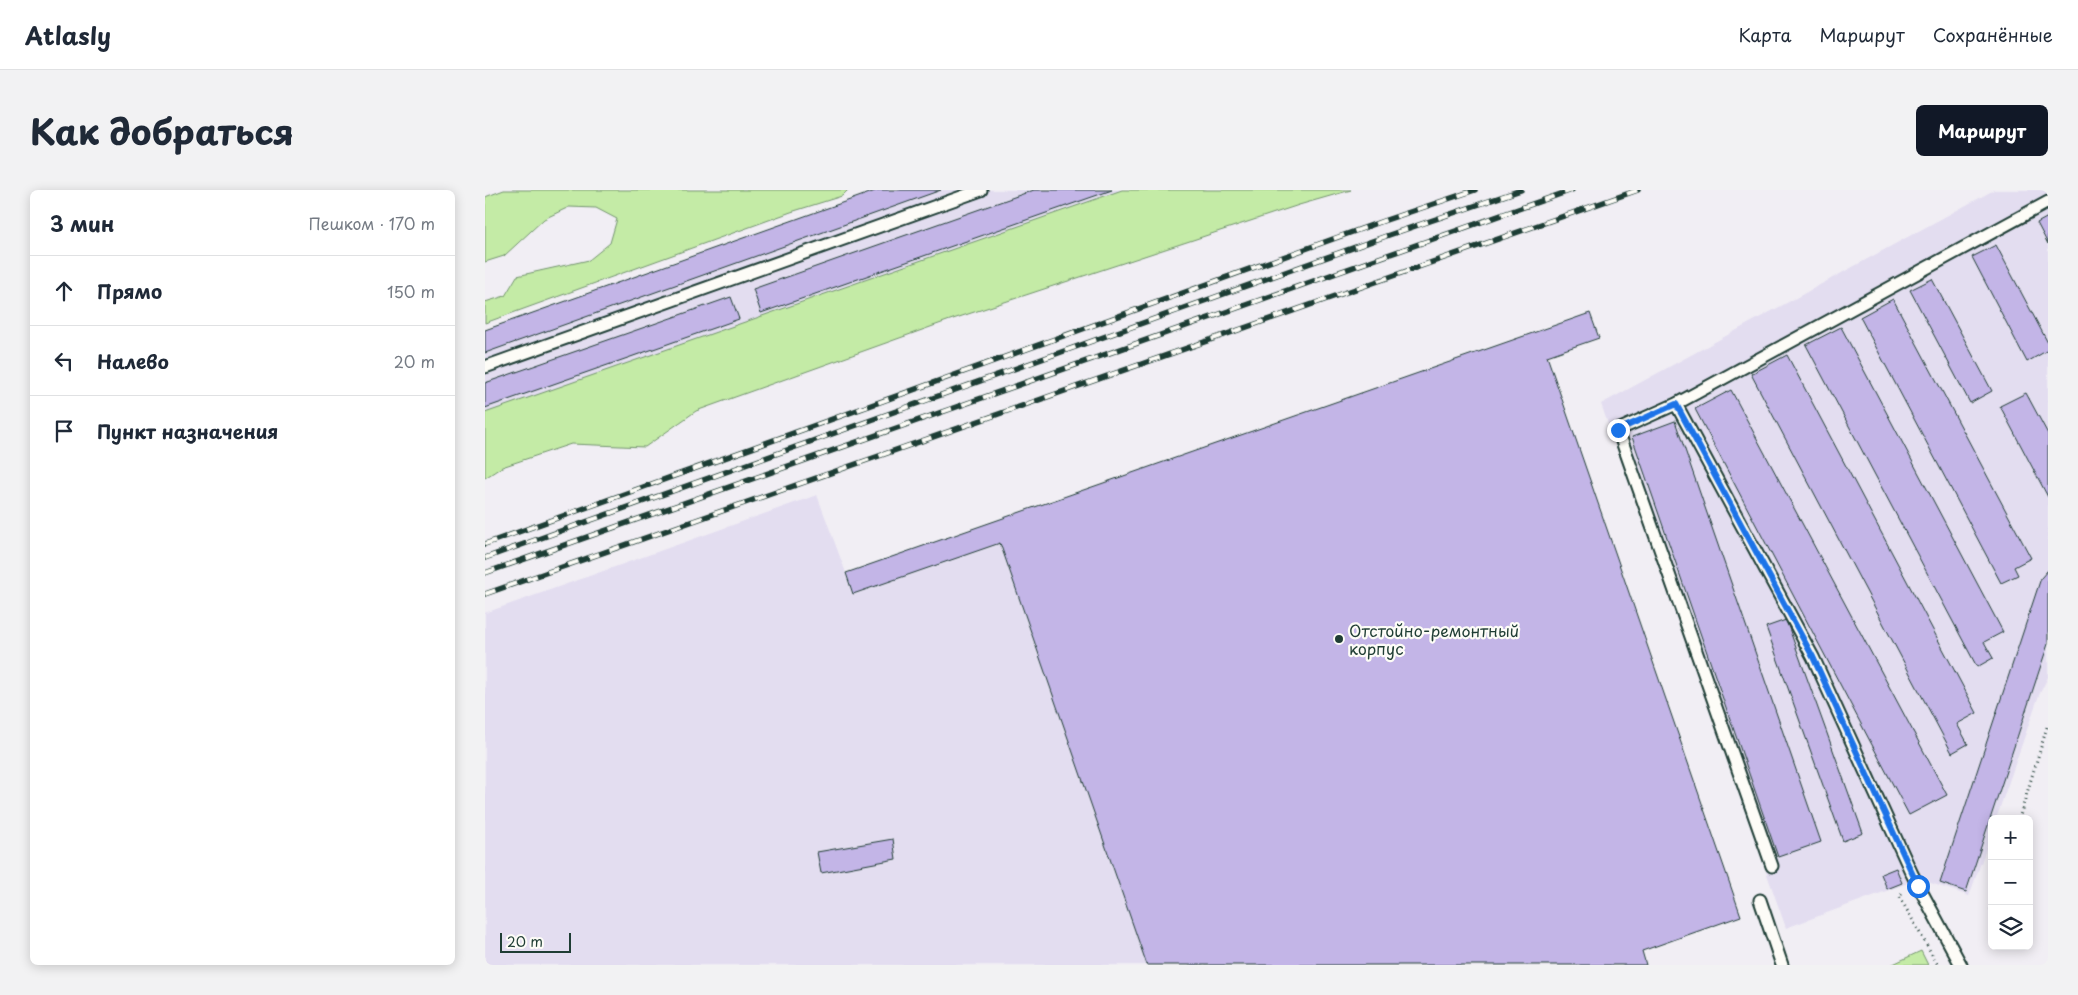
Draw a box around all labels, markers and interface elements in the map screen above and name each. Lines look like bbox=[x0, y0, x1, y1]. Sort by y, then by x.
text: Atlasly bbox=[25, 17, 111, 53]
text: Карта bbox=[1739, 21, 1791, 48]
text: Маршрут bbox=[1819, 21, 1905, 48]
text: Сохранённые bbox=[1933, 21, 2053, 48]
text: Как добраться bbox=[30, 104, 294, 157]
button: Маршрут bbox=[1916, 105, 2048, 156]
text: 3 мин bbox=[50, 207, 114, 239]
text: Пешком · 170 m bbox=[308, 211, 435, 235]
icon: ahead bbox=[50, 277, 78, 305]
text: Прямо bbox=[97, 277, 162, 305]
text: 150 m bbox=[387, 279, 435, 303]
icon: left bbox=[50, 347, 78, 375]
text: Налево bbox=[97, 347, 169, 375]
text: 20 m bbox=[394, 349, 435, 373]
icon: arrive bbox=[50, 417, 78, 445]
text: Пункт назначения bbox=[97, 417, 278, 445]
route end bbox=[1607, 419, 1630, 442]
place label: Отстойно-ремонтный корпус bbox=[1349, 618, 1519, 660]
marker: Отстойно-ремонтный корпус bbox=[1333, 633, 1345, 645]
map controls bbox=[1988, 815, 2033, 950]
button: + bbox=[1988, 815, 2033, 860]
button: − bbox=[1988, 860, 2033, 905]
route start bbox=[1907, 875, 1930, 898]
button: layers bbox=[1988, 905, 2033, 950]
scale bar bbox=[500, 930, 571, 953]
text: 20 m bbox=[507, 931, 543, 952]

